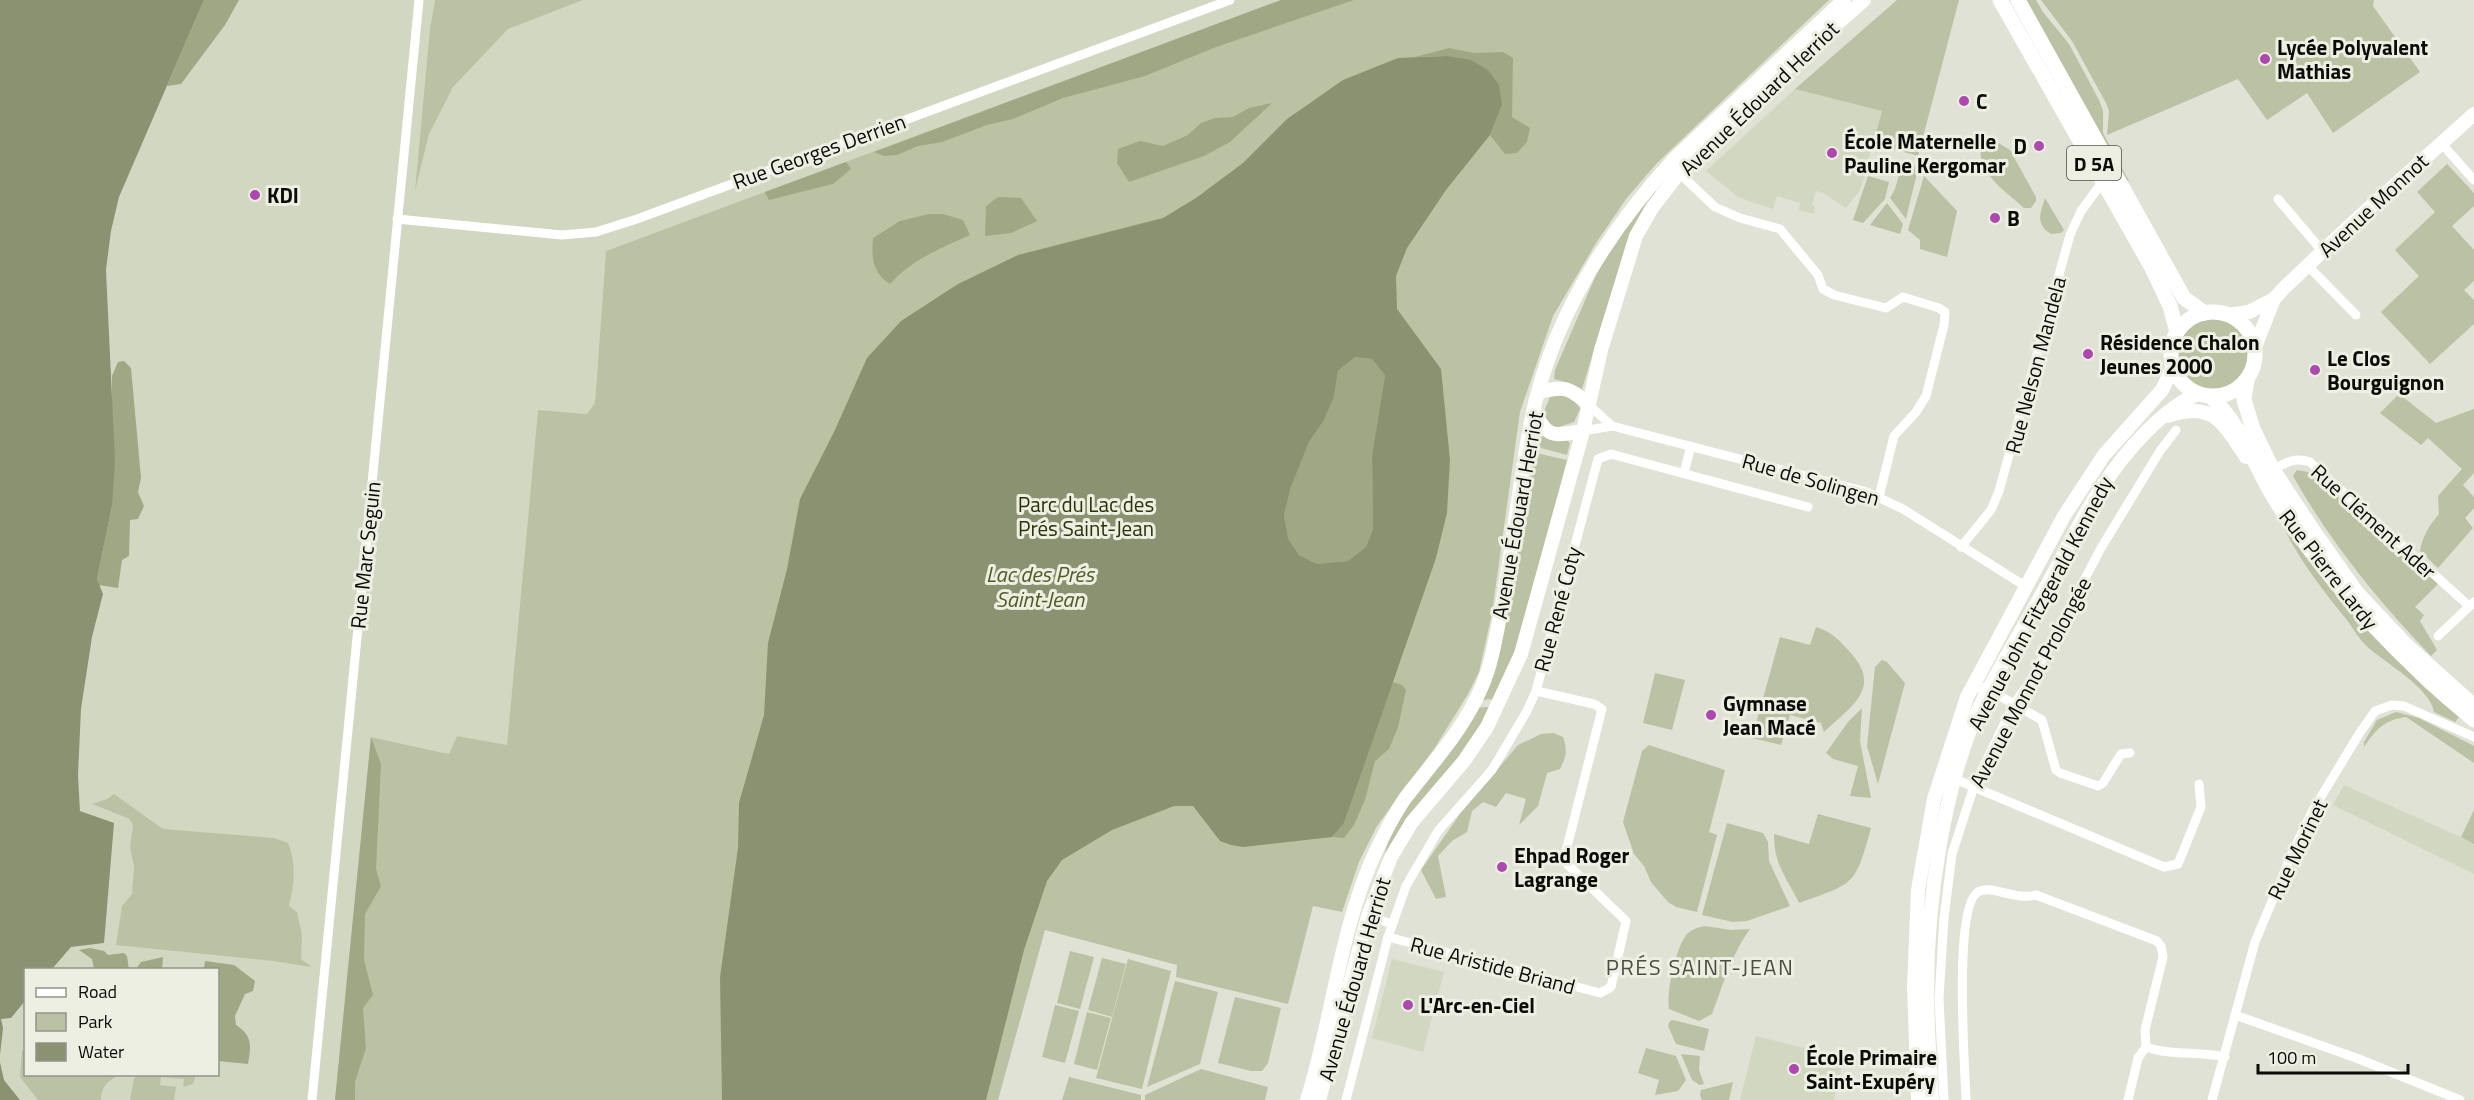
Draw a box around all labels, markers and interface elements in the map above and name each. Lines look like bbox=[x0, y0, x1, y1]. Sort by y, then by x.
street label: Avenue Édouard Herriot bbox=[1672, 13, 1846, 183]
place label: Lycée Polyvalent Mathias bbox=[2277, 31, 2429, 87]
marker: Lycée Polyvalent Mathias bbox=[2258, 52, 2272, 66]
place label: C bbox=[1976, 85, 1987, 117]
marker: C bbox=[1957, 94, 1971, 108]
street label: Rue Georges Derrien bbox=[728, 105, 910, 197]
place label: École Maternelle Pauline Kergomar bbox=[1844, 125, 2006, 181]
place label: D bbox=[2014, 130, 2027, 162]
marker: D bbox=[2032, 139, 2046, 153]
street label: Avenue Monnot bbox=[2311, 145, 2436, 264]
marker: École Maternelle Pauline Kergomar bbox=[1825, 146, 1839, 160]
road number: D 5A bbox=[2067, 146, 2121, 180]
place label: KDI bbox=[267, 179, 299, 211]
marker: KDI bbox=[248, 188, 262, 202]
place label: B bbox=[2007, 202, 2020, 234]
marker: B bbox=[1988, 211, 2002, 225]
street label: Rue Nelson Mandela bbox=[1996, 272, 2074, 457]
place label: Résidence Chalon Jeunes 2000 bbox=[2100, 326, 2260, 382]
place label: Le Clos Bourguignon bbox=[2327, 342, 2444, 398]
marker: Résidence Chalon Jeunes 2000 bbox=[2081, 347, 2095, 361]
marker: Le Clos Bourguignon bbox=[2308, 363, 2322, 377]
street label: Avenue Édouard Herriot bbox=[1483, 408, 1551, 621]
street label: Rue de Solingen bbox=[1739, 444, 1883, 514]
street label: Rue Clément Ader bbox=[2304, 456, 2444, 586]
street label: Avenue John Fitzgerald Kennedy bbox=[1959, 470, 2121, 736]
street label: Rue Marc Seguin bbox=[341, 480, 389, 630]
park label: Parc du Lac des Prés Saint-Jean bbox=[1018, 488, 1154, 544]
street label: Rue Pierre Lardy bbox=[2272, 502, 2386, 636]
street label: Rue René Coty bbox=[1525, 543, 1589, 675]
water label: Lac des Prés Saint-Jean bbox=[986, 557, 1095, 616]
street label: Avenue Monnot Prolongée bbox=[1961, 571, 2099, 793]
place label: Gymnase Jean Macé bbox=[1723, 687, 1816, 743]
marker: Gymnase Jean Macé bbox=[1704, 708, 1718, 722]
street label: Rue Morinet bbox=[2259, 792, 2336, 905]
place label: Ehpad Roger Lagrange bbox=[1514, 839, 1629, 895]
marker: Ehpad Roger Lagrange bbox=[1495, 860, 1509, 874]
street label: Avenue Édouard Herriot bbox=[1310, 873, 1399, 1085]
street label: Rue Aristide Briand bbox=[1407, 928, 1579, 1002]
district label: PRÉS SAINT-JEAN bbox=[1606, 950, 1794, 984]
legend bbox=[24, 968, 219, 1076]
text: Road bbox=[78, 978, 117, 1005]
place label: L'Arc-en-Ciel bbox=[1420, 989, 1535, 1021]
marker: L'Arc-en-Ciel bbox=[1401, 998, 1415, 1012]
text: Park bbox=[78, 1008, 113, 1035]
scale bar bbox=[2258, 1037, 2408, 1075]
text: Water bbox=[78, 1038, 124, 1065]
place label: École Primaire Saint-Exupéry bbox=[1806, 1041, 1937, 1097]
text: 100 m bbox=[2267, 1044, 2316, 1071]
marker: École Primaire Saint-Exupéry bbox=[1787, 1062, 1801, 1076]

